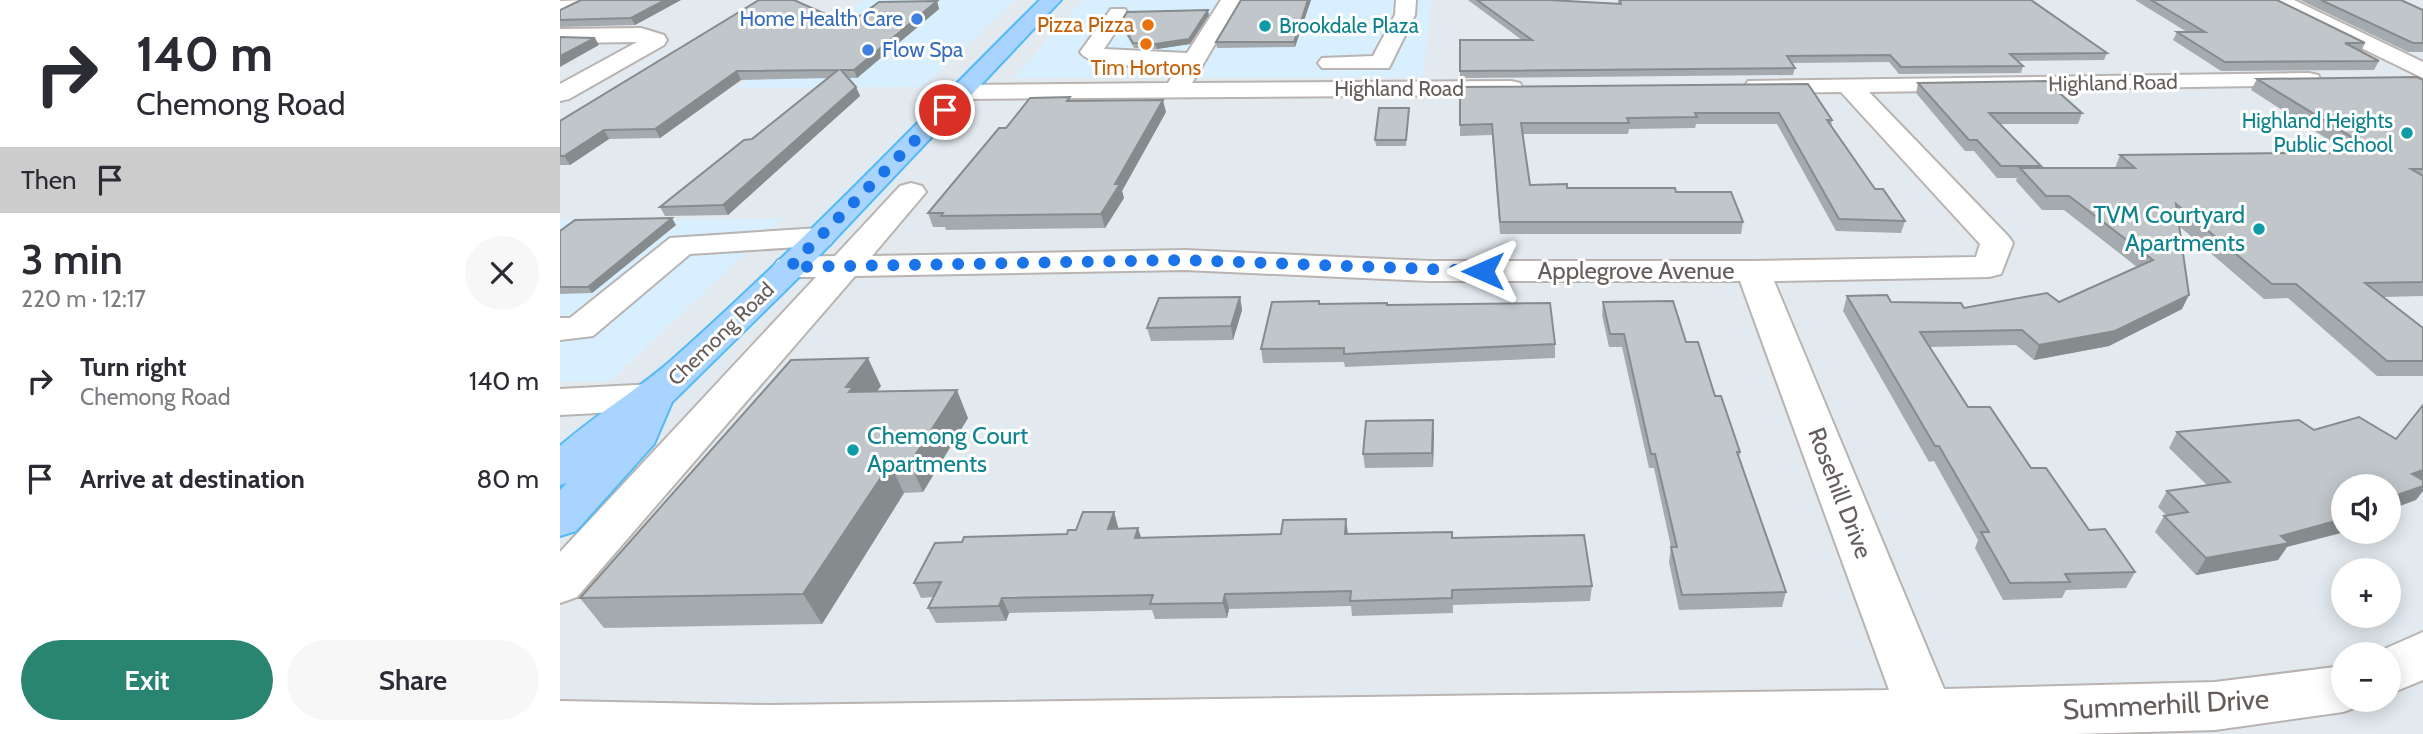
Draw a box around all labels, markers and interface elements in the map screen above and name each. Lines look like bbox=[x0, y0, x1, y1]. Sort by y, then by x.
place label: Home Health Care bbox=[739, 6, 903, 31]
marker: Home Health Care bbox=[909, 11, 925, 27]
place label: Pizza Pizza bbox=[1037, 12, 1134, 37]
place label: Brookdale Plaza bbox=[1279, 13, 1419, 38]
marker: Pizza Pizza bbox=[1140, 17, 1156, 33]
marker: Brookdale Plaza bbox=[1257, 18, 1273, 34]
text: 140 m bbox=[136, 24, 273, 83]
icon: right bbox=[21, 28, 112, 119]
marker: Tim Hortons bbox=[1138, 36, 1154, 52]
place label: Flow Spa bbox=[882, 37, 963, 62]
marker: Flow Spa bbox=[860, 42, 876, 58]
place label: Tim Hortons bbox=[1091, 55, 1201, 80]
street label: Highland Road bbox=[2048, 69, 2178, 96]
street label: Highland Road bbox=[1334, 76, 1464, 101]
pin bbox=[915, 80, 975, 140]
text: Chemong Road bbox=[136, 84, 346, 123]
icon: arrive bbox=[926, 91, 964, 129]
place label: Highland Heights Public School bbox=[2242, 108, 2393, 157]
marker: Highland Heights Public School bbox=[2399, 125, 2415, 141]
icon: arrive bbox=[91, 161, 129, 199]
text: Then bbox=[21, 164, 77, 196]
place label: TVM Courtyard Apartments bbox=[2093, 200, 2245, 257]
marker: TVM Courtyard Apartments bbox=[2251, 221, 2267, 237]
text: 3 min bbox=[21, 233, 123, 285]
position arrow bbox=[1446, 234, 1520, 308]
button: close bbox=[465, 236, 539, 310]
street label: Applegrove Avenue bbox=[1538, 256, 1734, 285]
street label: Chemong Road bbox=[663, 277, 779, 390]
text: 220 m · 12:17 bbox=[21, 285, 146, 313]
text: Turn right bbox=[80, 351, 186, 383]
icon: right bbox=[21, 362, 59, 400]
text: 140 m bbox=[469, 365, 539, 397]
text: Chemong Road bbox=[80, 383, 231, 411]
place label: Chemong Court Apartments bbox=[867, 421, 1028, 478]
street label: Rosehill Drive bbox=[1802, 423, 1879, 562]
marker: Chemong Court Apartments bbox=[845, 442, 861, 458]
icon: arrive bbox=[21, 460, 59, 498]
text: Arrive at destination bbox=[80, 463, 305, 495]
text: 80 m bbox=[476, 463, 539, 495]
map controls bbox=[2331, 474, 2401, 712]
button: sound bbox=[2331, 474, 2401, 544]
button: + bbox=[2331, 558, 2401, 628]
button: Exit bbox=[21, 640, 273, 720]
button: Share bbox=[287, 640, 539, 720]
button: − bbox=[2331, 642, 2401, 712]
street label: Summerhill Drive bbox=[2062, 682, 2270, 726]

